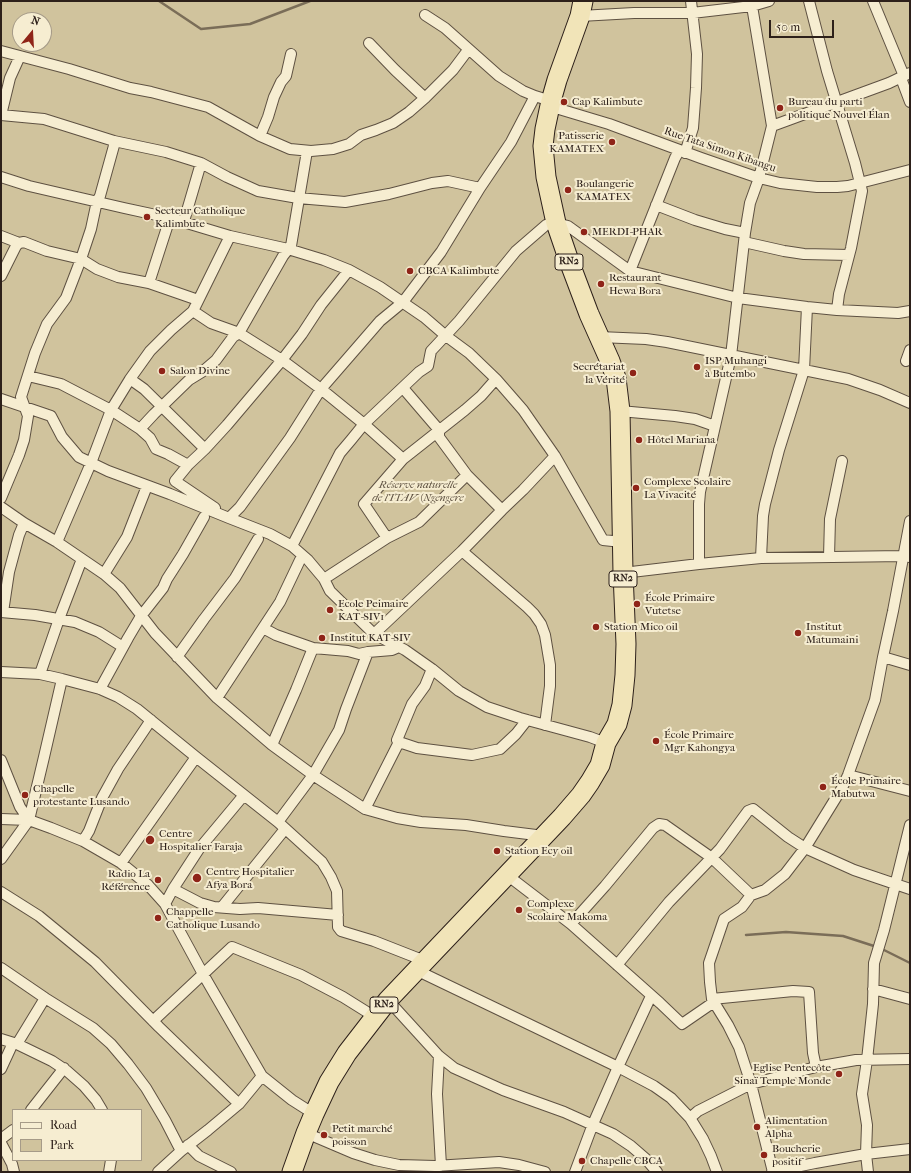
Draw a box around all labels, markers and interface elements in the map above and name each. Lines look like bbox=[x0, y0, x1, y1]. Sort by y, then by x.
north arrow bbox=[12, 12, 52, 52]
scale bar bbox=[771, 12, 836, 38]
text: N bbox=[30, 14, 42, 29]
text: 50 m bbox=[776, 20, 800, 34]
place label: Cap Kalimbute bbox=[572, 95, 643, 109]
place label: Bureau du parti politique Nouvel Élan bbox=[788, 95, 890, 121]
marker: Cap Kalimbute bbox=[559, 97, 569, 107]
marker: Bureau du parti politique Nouvel Élan bbox=[775, 103, 785, 113]
street label: Rue Tata Simon Kibangu bbox=[662, 125, 778, 175]
place label: Patisserie KAMATEX bbox=[549, 129, 604, 155]
marker: Patisserie KAMATEX bbox=[607, 137, 617, 147]
place label: Boulangerie KAMATEX bbox=[576, 177, 634, 203]
marker: Boulangerie KAMATEX bbox=[563, 185, 573, 195]
place label: Secteur Catholique Kalimbute bbox=[155, 204, 245, 230]
marker: Secteur Catholique Kalimbute bbox=[142, 212, 152, 222]
place label: MERDI-PHAR bbox=[592, 225, 663, 239]
marker: MERDI-PHAR bbox=[579, 227, 589, 237]
road number: RN2 bbox=[555, 254, 583, 270]
place label: CBCA Kalimbute bbox=[418, 264, 499, 278]
marker: CBCA Kalimbute bbox=[405, 266, 415, 276]
place label: Restaurant Hewa Bora bbox=[609, 271, 662, 297]
marker: Restaurant Hewa Bora bbox=[596, 279, 606, 289]
place label: ISP Muhangi à Butembo bbox=[705, 354, 767, 380]
place label: Secrétariat la Vérité bbox=[573, 360, 625, 386]
marker: ISP Muhangi à Butembo bbox=[692, 362, 702, 372]
place label: Salon Divine bbox=[170, 364, 230, 378]
marker: Salon Divine bbox=[157, 366, 167, 376]
marker: Secrétariat la Vérité bbox=[628, 368, 638, 378]
place label: Hôtel Mariana bbox=[647, 433, 715, 447]
marker: Hôtel Mariana bbox=[634, 435, 644, 445]
place label: Complexe Scolaire La Vivacité bbox=[644, 475, 731, 501]
park label: Réserve naturelle de l'ITAV (Ngengere bbox=[372, 478, 464, 504]
marker: Complexe Scolaire La Vivacité bbox=[631, 483, 641, 493]
road number: RN2 bbox=[609, 571, 637, 587]
place label: École Primaire Vutetse bbox=[645, 591, 715, 617]
place label: Ecole Peimaire KAT-SIV1 bbox=[338, 597, 408, 623]
marker: École Primaire Vutetse bbox=[632, 599, 642, 609]
marker: Ecole Peimaire KAT-SIV1 bbox=[325, 605, 335, 615]
place label: Station Mico oil bbox=[604, 620, 678, 634]
place label: Institut Matumaini bbox=[806, 620, 858, 646]
marker: Station Mico oil bbox=[591, 622, 601, 632]
marker: Institut Matumaini bbox=[793, 628, 803, 638]
place label: Institut KAT-SIV bbox=[330, 631, 411, 645]
marker: Institut KAT-SIV bbox=[317, 633, 327, 643]
place label: École Primaire Mgr Kahongya bbox=[664, 728, 735, 754]
marker: École Primaire Mgr Kahongya bbox=[651, 736, 661, 746]
place label: École Primaire Mabutwa bbox=[831, 774, 901, 800]
place label: Chapelle protestante Lusando bbox=[33, 782, 129, 808]
marker: École Primaire Mabutwa bbox=[818, 782, 828, 792]
marker: Chapelle protestante Lusando bbox=[20, 790, 30, 800]
place label: Centre Hospitalier Faraja bbox=[159, 827, 243, 853]
marker: Centre Hospitalier Faraja bbox=[144, 834, 156, 846]
place label: Station Ecy oil bbox=[505, 844, 573, 858]
marker: Station Ecy oil bbox=[492, 846, 502, 856]
place label: Centre Hospitalier Afya Bora bbox=[206, 865, 294, 891]
place label: Radio La Référence bbox=[101, 867, 150, 893]
marker: Centre Hospitalier Afya Bora bbox=[191, 872, 203, 884]
marker: Radio La Référence bbox=[153, 875, 163, 885]
place label: Complexe Scolaire Makoma bbox=[527, 897, 607, 923]
place label: Chappelle Catholique Lusando bbox=[166, 905, 260, 931]
marker: Complexe Scolaire Makoma bbox=[514, 905, 524, 915]
marker: Chappelle Catholique Lusando bbox=[153, 913, 163, 923]
road number: RN2 bbox=[370, 997, 398, 1013]
place label: Eglise Pentecôte Sinaï Temple Monde bbox=[734, 1061, 831, 1087]
marker: Eglise Pentecôte Sinaï Temple Monde bbox=[834, 1069, 844, 1079]
legend bbox=[12, 1109, 142, 1161]
place label: Alimentation Alpha bbox=[765, 1114, 827, 1140]
text: Road bbox=[50, 1118, 77, 1132]
place label: Petit marché poisson bbox=[332, 1122, 392, 1148]
marker: Alimentation Alpha bbox=[752, 1122, 762, 1132]
marker: Petit marché poisson bbox=[319, 1130, 329, 1140]
text: Park bbox=[50, 1138, 74, 1152]
place label: Boucherie positif bbox=[772, 1142, 820, 1168]
marker: Boucherie positif bbox=[759, 1150, 769, 1160]
place label: Chapelle CBCA bbox=[590, 1154, 663, 1168]
marker: Chapelle CBCA bbox=[577, 1156, 587, 1166]

